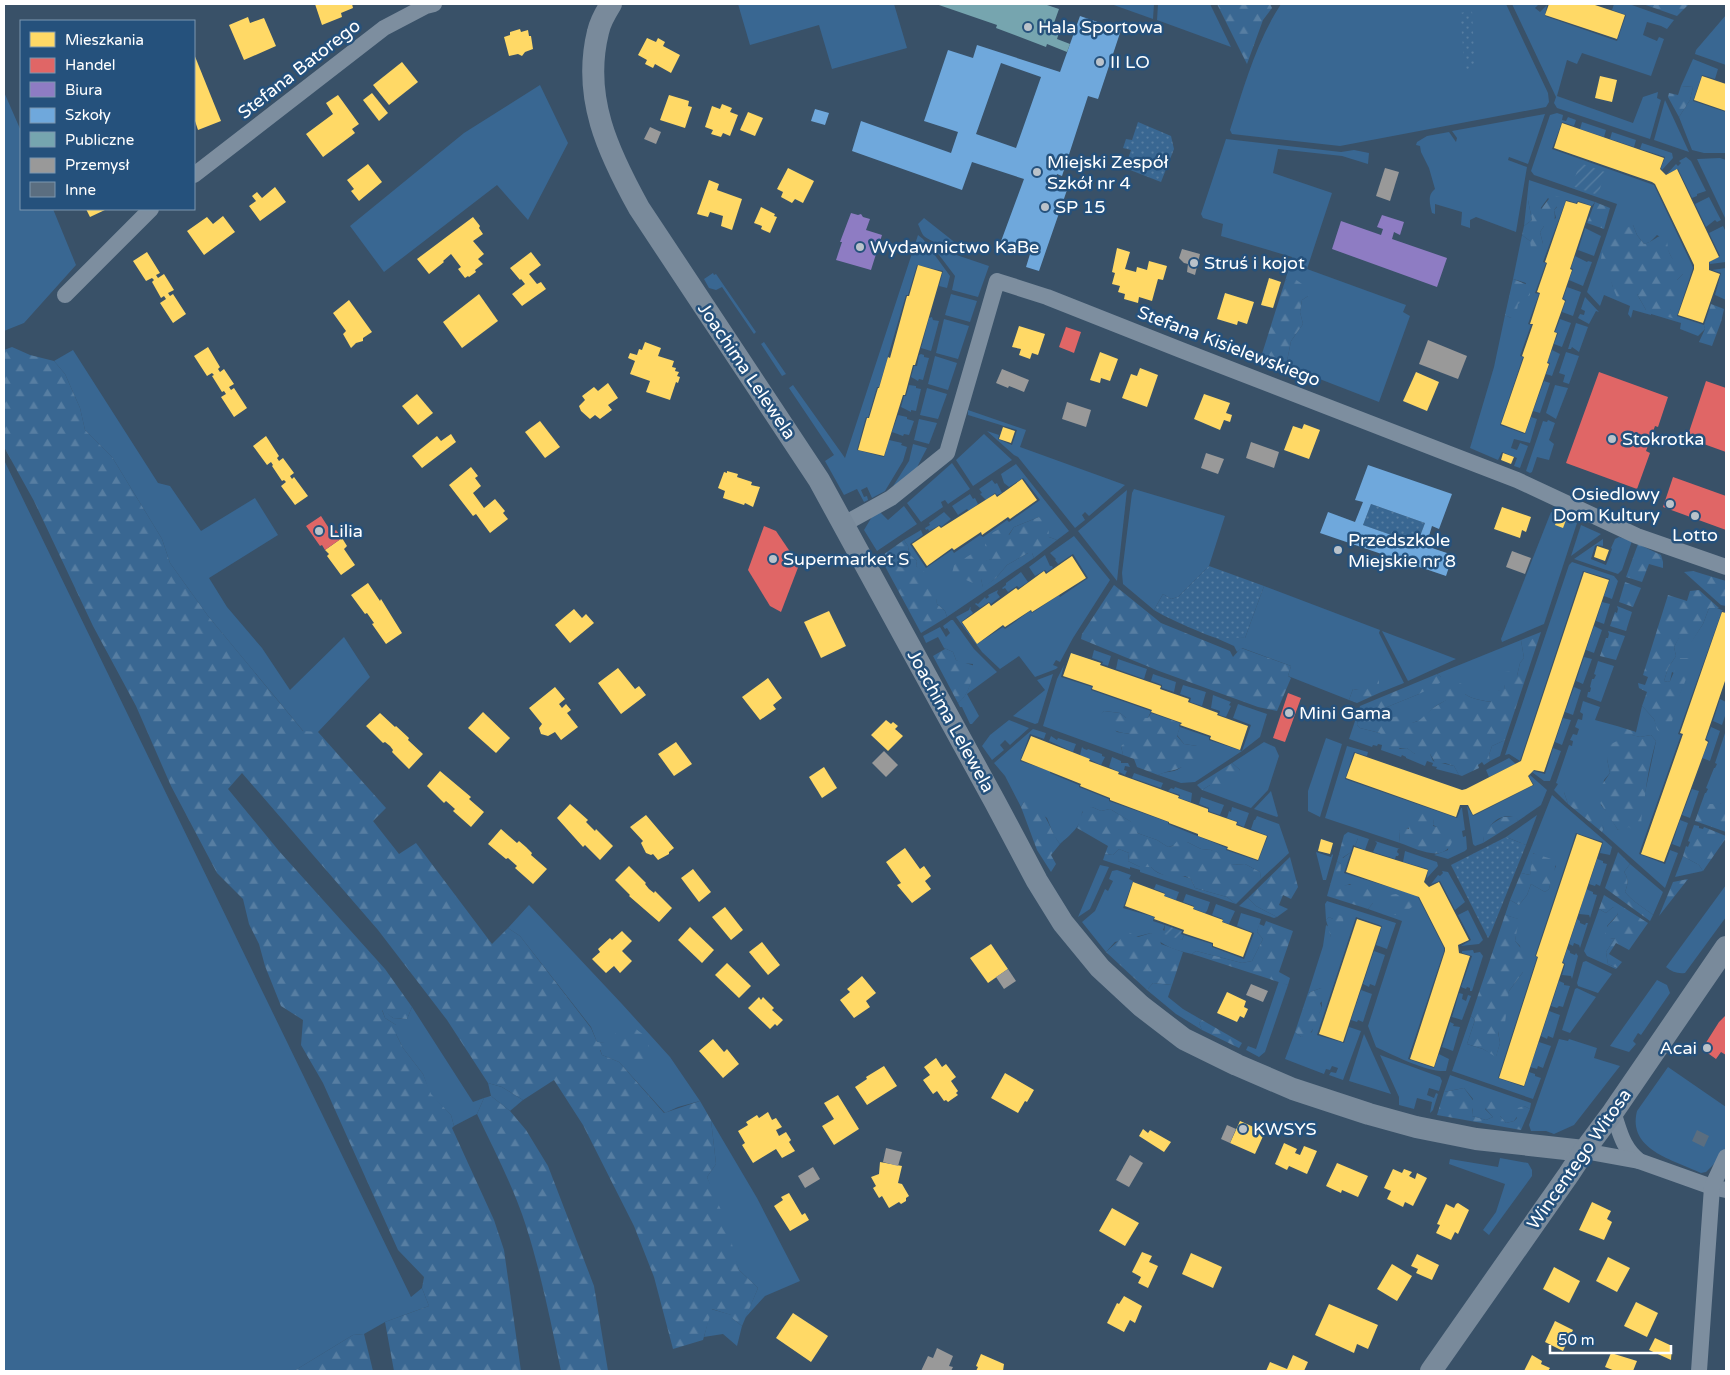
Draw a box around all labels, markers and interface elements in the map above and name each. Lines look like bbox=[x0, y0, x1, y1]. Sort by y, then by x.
street label: Stefana Batorego bbox=[233, 14, 365, 124]
place label: Hala Sportowa bbox=[1038, 16, 1163, 38]
legend bbox=[20, 20, 195, 210]
marker: Hala Sportowa bbox=[1022, 21, 1034, 33]
text: Mieszkania bbox=[65, 31, 144, 49]
place label: II LO bbox=[1110, 51, 1150, 73]
text: Handel bbox=[65, 56, 116, 74]
marker: II LO bbox=[1094, 56, 1106, 68]
text: Biura bbox=[65, 81, 102, 99]
text: Szkoły bbox=[65, 106, 111, 124]
text: Publiczne bbox=[65, 131, 134, 149]
place label: Miejski Zespół Szkół nr 4 bbox=[1047, 151, 1169, 194]
text: Przemysł bbox=[65, 156, 130, 174]
marker: Miejski Zespół Szkół nr 4 bbox=[1031, 166, 1043, 178]
text: Inne bbox=[65, 181, 96, 199]
place label: SP 15 bbox=[1055, 196, 1105, 218]
marker: SP 15 bbox=[1039, 201, 1051, 213]
place label: Wydawnictwo KaBe bbox=[870, 236, 1039, 258]
marker: Wydawnictwo KaBe bbox=[854, 241, 866, 253]
place label: Struś i kojot bbox=[1204, 252, 1305, 274]
marker: Struś i kojot bbox=[1188, 257, 1200, 269]
street label: Joachima Lelewela bbox=[693, 299, 801, 443]
street label: Stefana Kisielewskiego bbox=[1134, 301, 1324, 391]
place label: Stokrotka bbox=[1622, 428, 1704, 450]
marker: Stokrotka bbox=[1606, 433, 1618, 445]
place label: Osiedlowy Dom Kultury bbox=[1553, 483, 1660, 526]
marker: Osiedlowy Dom Kultury bbox=[1664, 498, 1676, 510]
marker: Lotto bbox=[1689, 510, 1701, 522]
place label: Lilia bbox=[329, 520, 363, 542]
place label: Lotto bbox=[1672, 524, 1718, 546]
marker: Lilia bbox=[313, 525, 325, 537]
place label: Przedszkole Miejskie nr 8 bbox=[1348, 529, 1456, 572]
marker: Przedszkole Miejskie nr 8 bbox=[1332, 544, 1344, 556]
place label: Supermarket S bbox=[783, 548, 909, 570]
marker: Supermarket S bbox=[767, 553, 779, 565]
street label: Joachima Lelewela bbox=[903, 646, 999, 796]
place label: Mini Gama bbox=[1299, 702, 1391, 724]
marker: Mini Gama bbox=[1283, 707, 1295, 719]
place label: Acai bbox=[1660, 1037, 1697, 1059]
marker: Acai bbox=[1701, 1042, 1713, 1054]
street label: Wincentego Witosa bbox=[1522, 1084, 1636, 1234]
place label: KWSYS bbox=[1253, 1118, 1317, 1140]
marker: KWSYS bbox=[1237, 1123, 1249, 1135]
scale bar bbox=[1550, 1322, 1671, 1354]
text: 50 m bbox=[1558, 1331, 1595, 1349]

